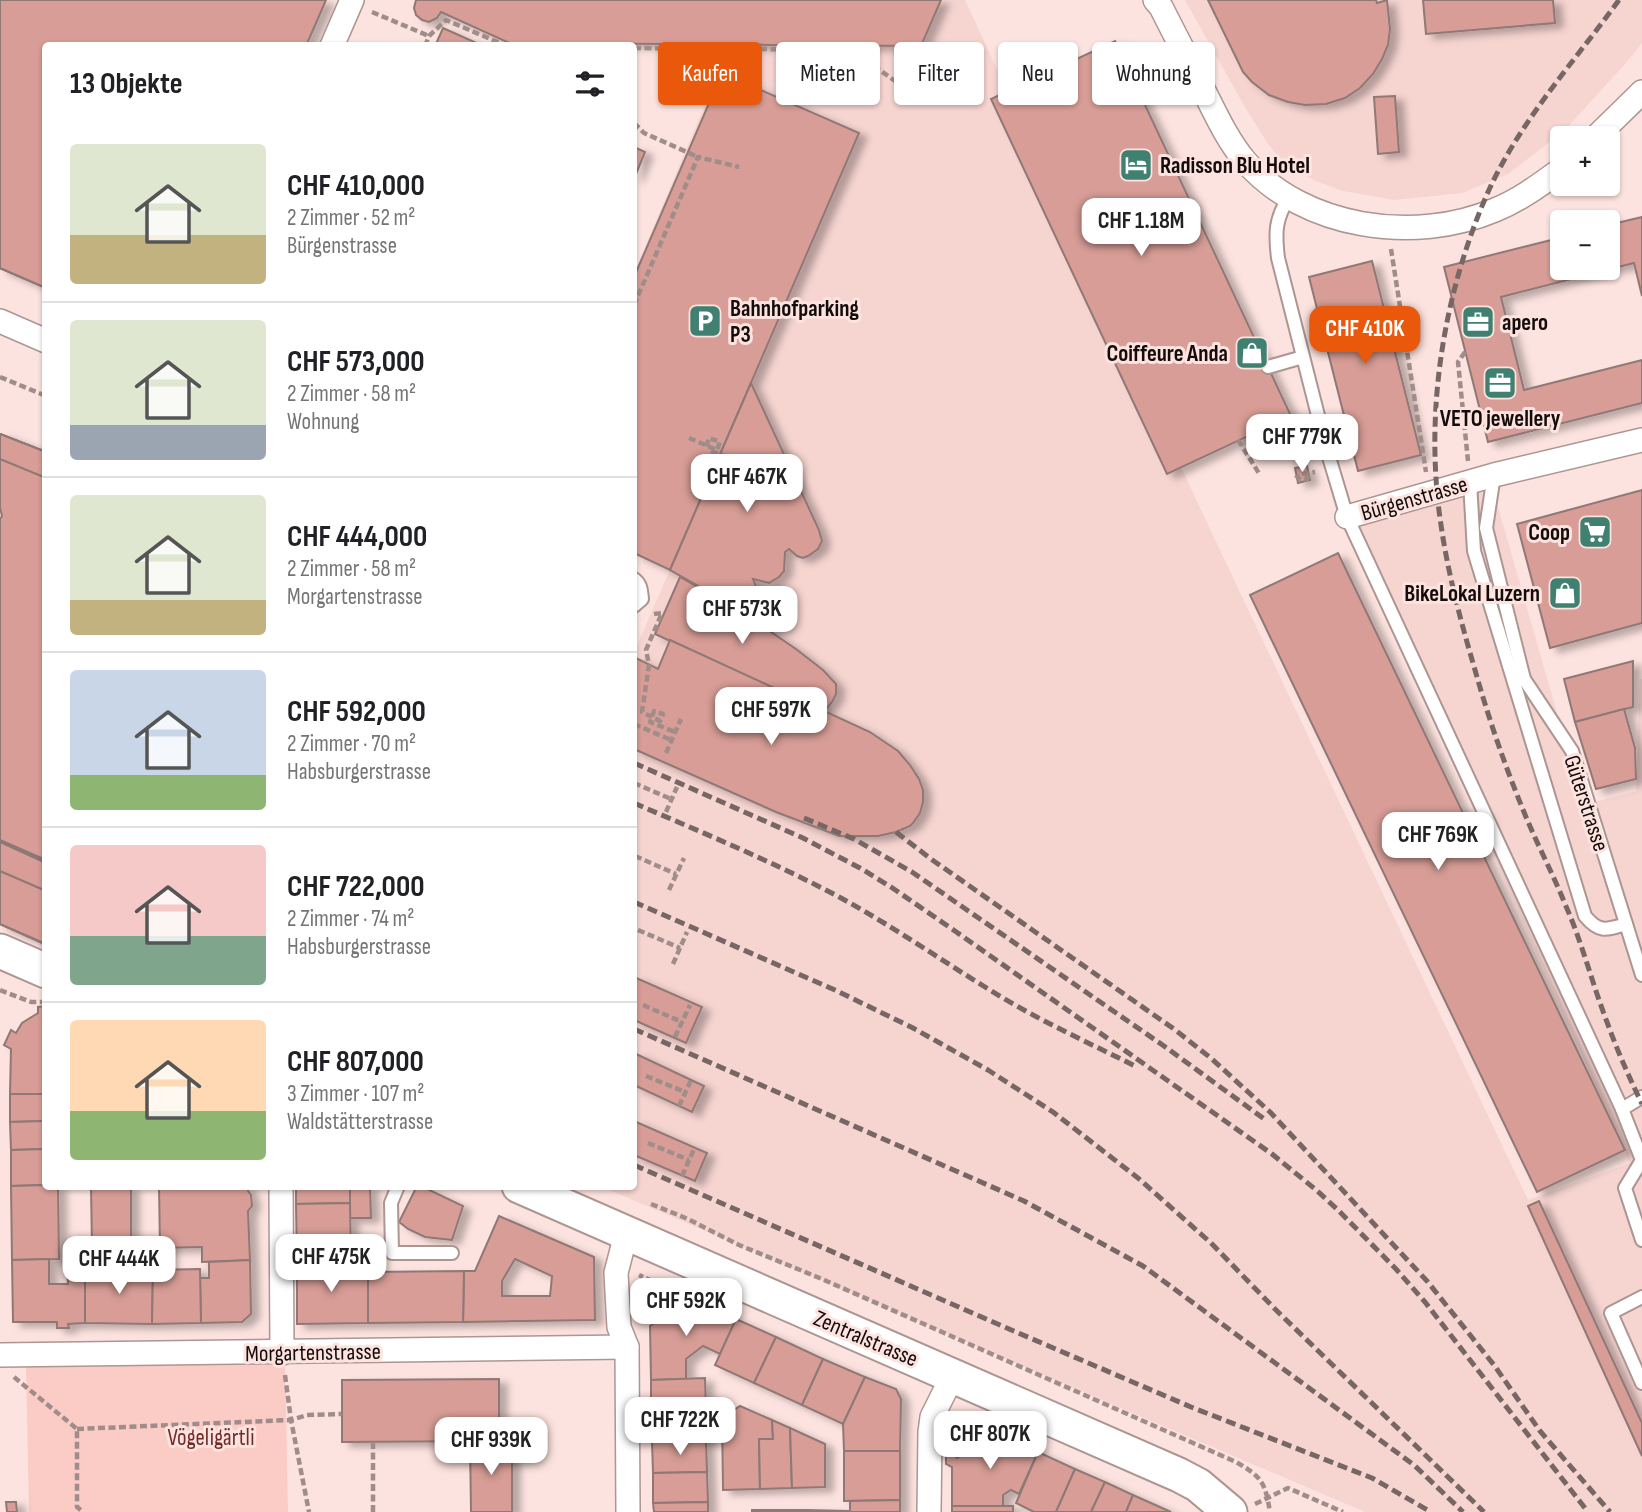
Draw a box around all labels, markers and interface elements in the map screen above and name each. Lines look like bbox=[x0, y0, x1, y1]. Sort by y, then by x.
chip: Kaufen bbox=[658, 42, 762, 105]
chip: Mieten bbox=[776, 42, 880, 105]
chip: Filter bbox=[894, 42, 984, 105]
chip: Neu bbox=[998, 42, 1078, 105]
chip: Wohnung bbox=[1092, 42, 1215, 105]
icon: filters bbox=[571, 65, 609, 103]
text: 13 Objekte bbox=[70, 66, 183, 102]
map controls bbox=[1550, 126, 1620, 280]
button: + bbox=[1550, 126, 1620, 196]
hotel icon: Radisson Blu Hotel bbox=[1117, 146, 1155, 184]
place label: Radisson Blu Hotel bbox=[1160, 152, 1310, 180]
text: CHF 410,000 bbox=[287, 168, 425, 204]
icon: home bbox=[126, 172, 210, 256]
pin: CHF 1.18M bbox=[1061, 198, 1221, 258]
text: 2 Zimmer · 52 m² bbox=[287, 204, 416, 232]
text: CHF 1.18M bbox=[1098, 207, 1184, 235]
button: − bbox=[1550, 210, 1620, 280]
text: Bürgenstrasse bbox=[287, 232, 397, 260]
place label: Bahnhofparking P3 bbox=[730, 295, 859, 349]
parking icon: Bahnhofparking P3 bbox=[686, 302, 724, 340]
office icon: apero bbox=[1459, 303, 1497, 341]
pin: CHF 410K bbox=[1293, 306, 1437, 366]
place label: apero bbox=[1502, 309, 1548, 337]
text: CHF 410K bbox=[1325, 315, 1405, 343]
shop icon: Coiffeure Anda bbox=[1233, 334, 1271, 372]
place label: Coiffeure Anda bbox=[1107, 340, 1228, 368]
text: CHF 573,000 bbox=[287, 344, 425, 380]
icon: home bbox=[126, 348, 210, 432]
office icon: VETO jewellery bbox=[1481, 364, 1519, 402]
text: 2 Zimmer · 58 m² bbox=[287, 380, 416, 408]
place label: VETO jewellery bbox=[1440, 405, 1561, 433]
text: Wohnung bbox=[287, 408, 359, 436]
pin: CHF 779K bbox=[1230, 414, 1374, 474]
text: CHF 779K bbox=[1262, 423, 1342, 451]
pin: CHF 467K bbox=[675, 454, 819, 514]
text: CHF 467K bbox=[707, 463, 787, 491]
street label: Bürgenstrasse bbox=[1358, 470, 1471, 528]
supermarket icon: Coop bbox=[1576, 513, 1614, 551]
text: CHF 444,000 bbox=[287, 519, 427, 555]
place label: Coop bbox=[1528, 519, 1570, 547]
icon: home bbox=[126, 523, 210, 607]
text: 2 Zimmer · 58 m² bbox=[287, 555, 416, 583]
shop icon: BikeLokal Luzern bbox=[1546, 574, 1584, 612]
place label: BikeLokal Luzern bbox=[1404, 580, 1540, 608]
text: Morgartenstrasse bbox=[287, 583, 423, 611]
pin: CHF 573K bbox=[670, 586, 814, 646]
text: CHF 573K bbox=[702, 595, 782, 623]
pin: CHF 597K bbox=[699, 688, 843, 747]
text: CHF 592,000 bbox=[287, 694, 426, 730]
text: CHF 597K bbox=[731, 696, 811, 724]
icon: home bbox=[126, 698, 210, 782]
text: 2 Zimmer · 70 m² bbox=[287, 730, 416, 758]
street label: Güterstrasse bbox=[1557, 752, 1615, 855]
text: Habsburgerstrasse bbox=[287, 758, 431, 786]
pin: CHF 769K bbox=[1366, 812, 1510, 872]
text: CHF 769K bbox=[1398, 821, 1478, 849]
text: CHF 722,000 bbox=[287, 869, 424, 905]
icon: home bbox=[126, 873, 210, 957]
text: 2 Zimmer · 74 m² bbox=[287, 905, 414, 933]
text: Habsburgerstrasse bbox=[287, 933, 431, 961]
text: CHF 807,000 bbox=[287, 1044, 424, 1080]
icon: home bbox=[126, 1048, 210, 1132]
text: 3 Zimmer · 107 m² bbox=[287, 1080, 424, 1108]
text: Waldstätterstrasse bbox=[287, 1108, 433, 1136]
pin: CHF 475K bbox=[259, 1234, 403, 1294]
pin: CHF 444K bbox=[47, 1236, 191, 1296]
text: CHF 475K bbox=[291, 1243, 371, 1271]
text: CHF 444K bbox=[79, 1245, 159, 1273]
pin: CHF 592K bbox=[614, 1278, 758, 1338]
text: CHF 592K bbox=[646, 1287, 726, 1315]
street label: Zentralstrasse bbox=[809, 1304, 922, 1373]
street label: Morgartenstrasse bbox=[245, 1338, 381, 1368]
pin: CHF 722K bbox=[608, 1398, 752, 1457]
text: CHF 722K bbox=[641, 1406, 719, 1434]
pin: CHF 807K bbox=[918, 1412, 1062, 1471]
pin: CHF 939K bbox=[419, 1418, 563, 1477]
text: CHF 807K bbox=[950, 1420, 1030, 1448]
park label: Vögeligärtli bbox=[167, 1424, 255, 1452]
text: CHF 939K bbox=[451, 1426, 531, 1454]

